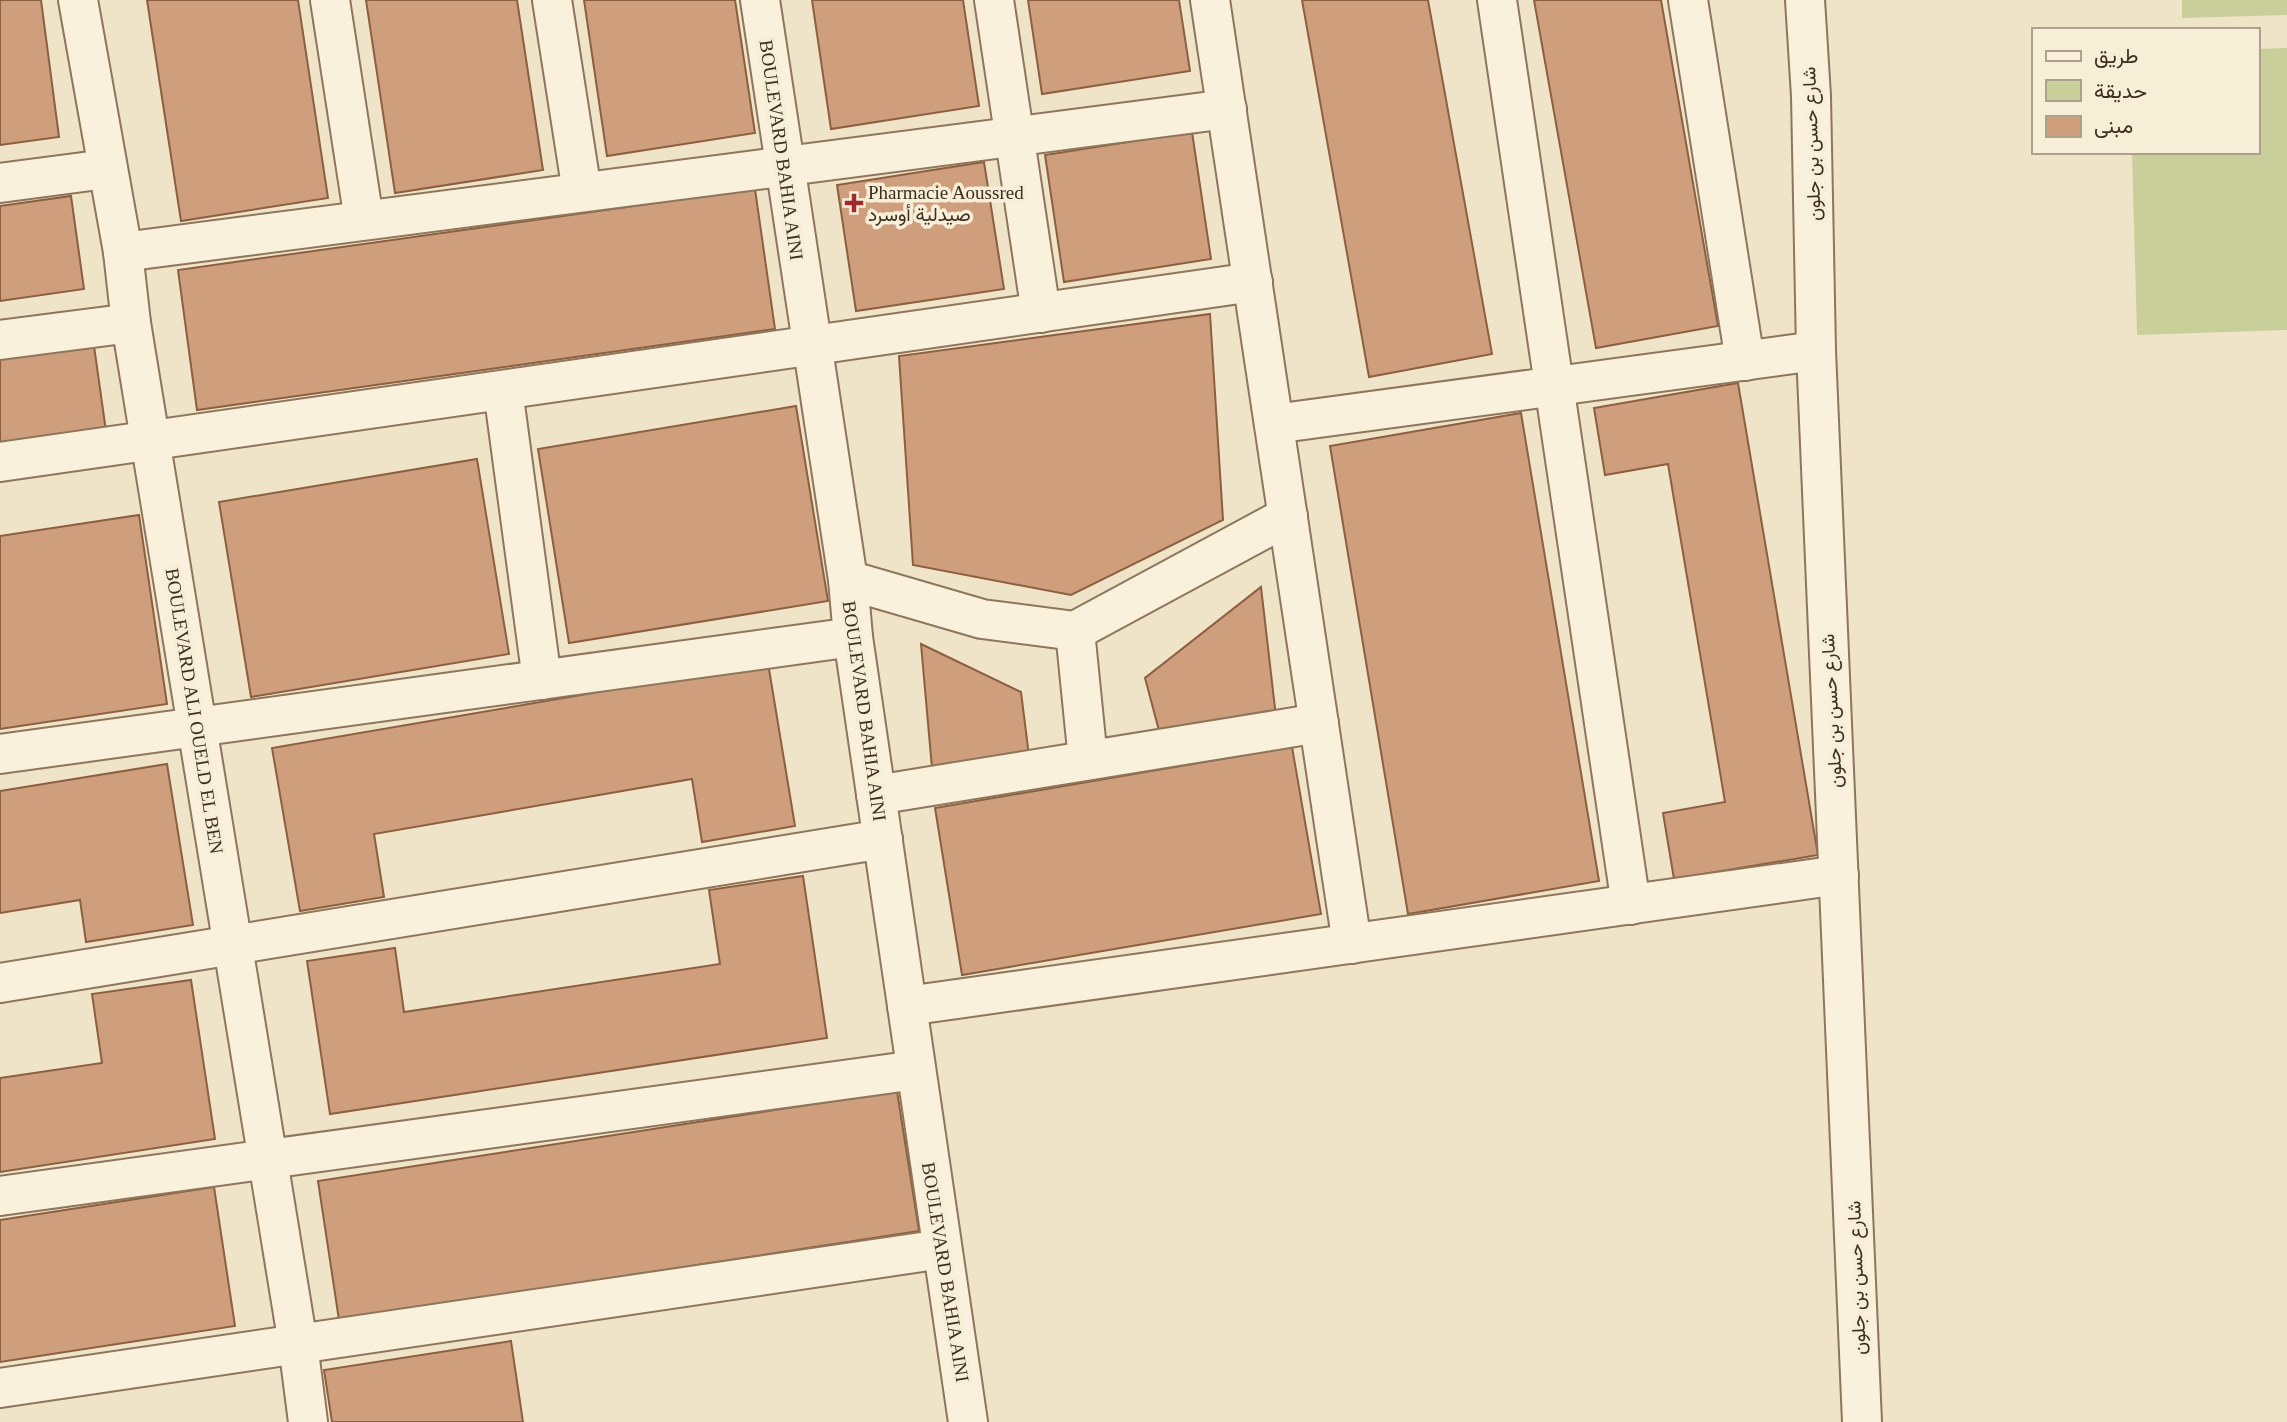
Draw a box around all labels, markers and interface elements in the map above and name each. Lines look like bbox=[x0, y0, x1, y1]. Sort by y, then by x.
legend bbox=[2032, 28, 2259, 154]
street label: BOULEVARD BAHIA AINI bbox=[756, 38, 807, 262]
text: طريق bbox=[2094, 44, 2139, 69]
street label: شارع حسن بن جلون bbox=[1798, 66, 1827, 221]
text: حديقة bbox=[2094, 79, 2147, 103]
text: مبنى bbox=[2094, 114, 2133, 138]
place label: Pharmacie Aoussred صيدلية أوسرد bbox=[868, 182, 1024, 226]
marker: Pharmacie Aoussred صيدلية أوسرد bbox=[846, 195, 862, 211]
street label: BOULEVARD ALI OUELD EL BEN bbox=[162, 567, 228, 856]
street label: BOULEVARD BAHIA AINI bbox=[839, 599, 890, 823]
street label: شارع حسن بن جلون bbox=[1817, 633, 1848, 789]
street label: BOULEVARD BAHIA AINI bbox=[918, 1161, 973, 1384]
street label: شارع حسن بن جلون bbox=[1843, 1200, 1872, 1355]

